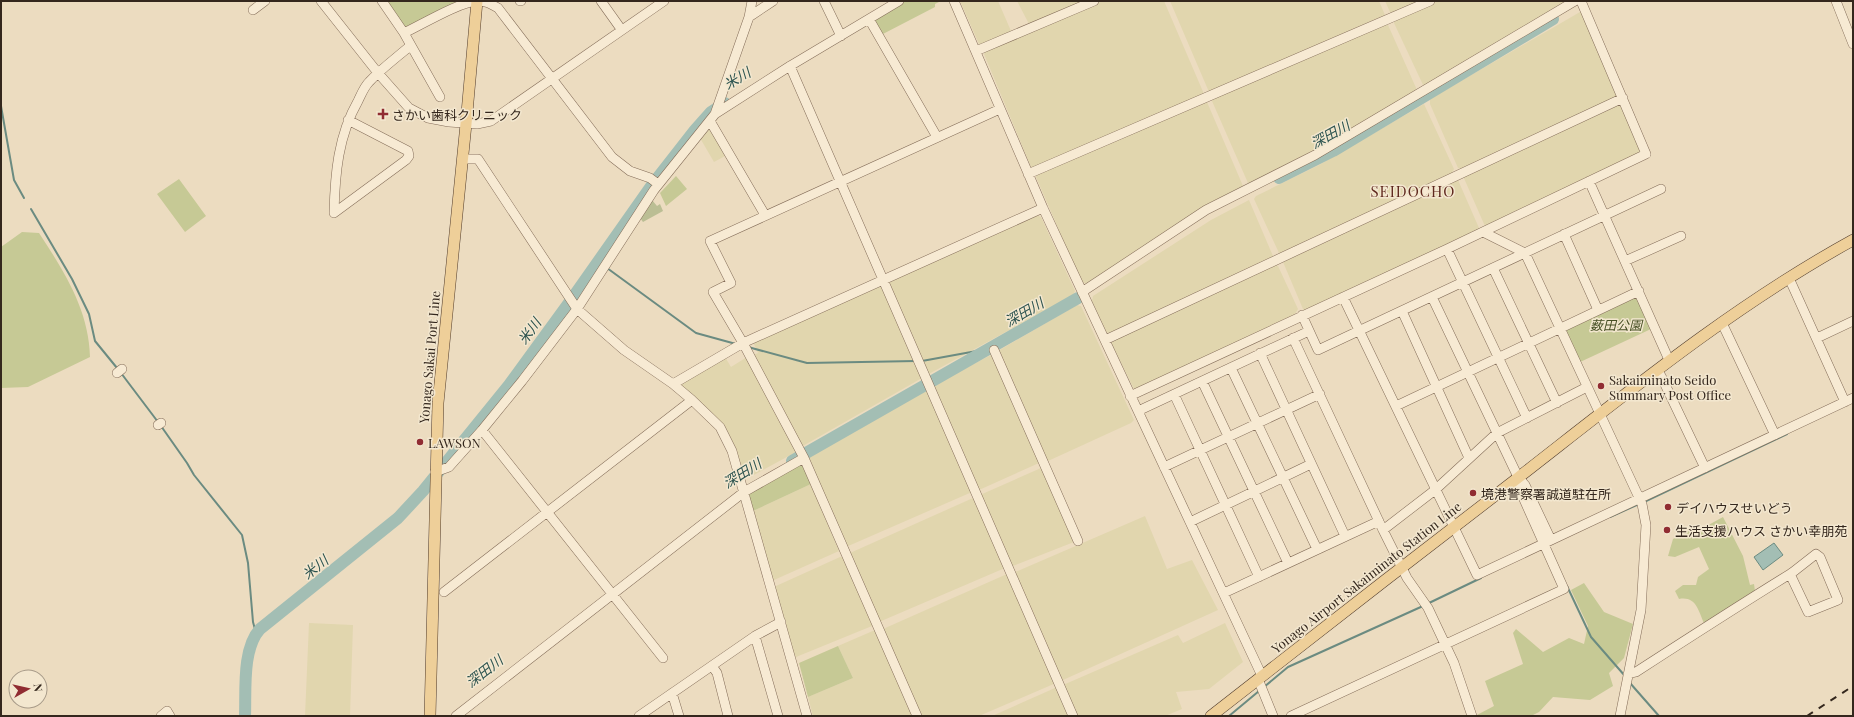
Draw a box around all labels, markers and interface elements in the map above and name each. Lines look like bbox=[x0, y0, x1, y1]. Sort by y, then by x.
water label: 米川 bbox=[720, 62, 756, 93]
place label: さかい歯科クリニック bbox=[392, 106, 522, 123]
marker: さかい歯科クリニック bbox=[377, 108, 389, 120]
water label: 深田川 bbox=[1307, 115, 1355, 152]
district label: SEIDOCHO bbox=[1371, 181, 1455, 201]
street label: Yonago Sakai Port Line bbox=[415, 290, 443, 425]
water label: 深田川 bbox=[1001, 292, 1049, 331]
water label: 米川 bbox=[513, 312, 546, 348]
park label: 薮田公園 bbox=[1590, 316, 1644, 333]
place label: Sakaiminato Seido Summary Post Office bbox=[1609, 371, 1731, 403]
marker: Sakaiminato Seido Summary Post Office bbox=[1596, 381, 1606, 391]
place label: LAWSON bbox=[428, 434, 481, 451]
marker: LAWSON bbox=[415, 437, 425, 447]
water label: 深田川 bbox=[719, 453, 767, 492]
place label: 境港警察署誠道駐在所 bbox=[1481, 485, 1611, 502]
marker: 境港警察署誠道駐在所 bbox=[1468, 488, 1478, 498]
street label: Yonago Airport Sakaiminato Station Line bbox=[1267, 497, 1465, 657]
place label: デイハウスせいどう bbox=[1676, 499, 1793, 516]
marker: デイハウスせいどう bbox=[1663, 502, 1673, 512]
place label: 生活支援ハウス さかい幸朋苑 bbox=[1675, 522, 1847, 539]
marker: 生活支援ハウス さかい幸朋苑 bbox=[1662, 525, 1672, 535]
water label: 米川 bbox=[298, 550, 333, 583]
water label: 深田川 bbox=[462, 649, 508, 691]
north arrow bbox=[8, 669, 48, 709]
text: N bbox=[30, 683, 46, 693]

